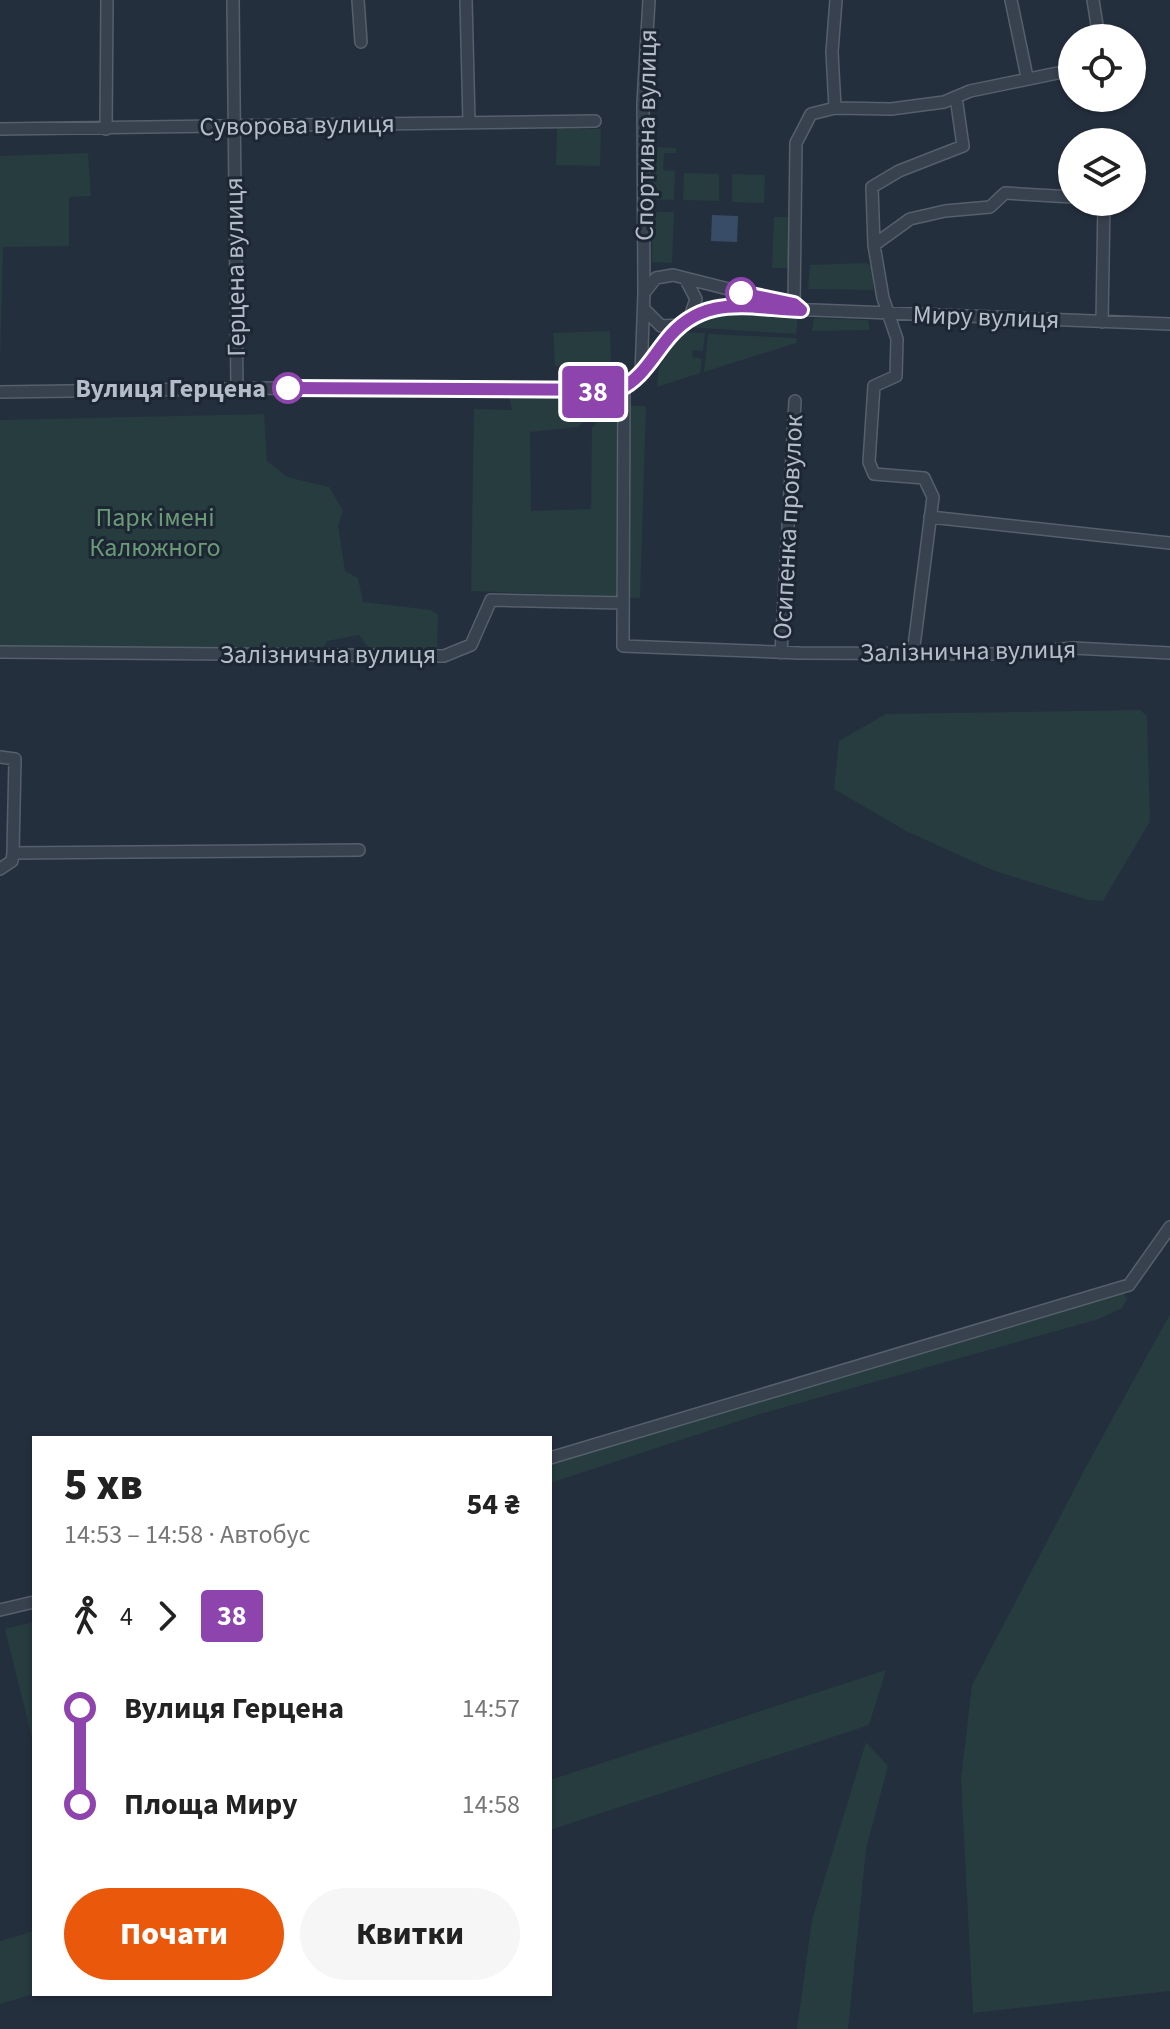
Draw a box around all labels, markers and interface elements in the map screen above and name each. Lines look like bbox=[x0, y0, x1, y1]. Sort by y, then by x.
map controls bbox=[1058, 24, 1146, 216]
button: locate bbox=[1058, 24, 1146, 112]
street label: Спортивна вулиця bbox=[626, 29, 666, 241]
street label: Суворова вулиця bbox=[199, 105, 395, 145]
button: layers bbox=[1058, 128, 1146, 216]
street label: Герцена вулиця bbox=[215, 177, 255, 357]
unlabelled marker bbox=[726, 278, 756, 308]
street label: Миру вулиця bbox=[912, 296, 1060, 338]
line badge: 38 bbox=[557, 366, 629, 418]
place label: Вулиця Герцена bbox=[75, 370, 266, 407]
text: 38 bbox=[578, 372, 608, 412]
marker: Вулиця Герцена bbox=[273, 373, 303, 403]
street label: Осипенка провулок bbox=[764, 413, 812, 640]
park label: Парк імені Калюжного bbox=[89, 499, 221, 566]
street label: Залізнична вулиця bbox=[859, 631, 1077, 671]
street label: Залізнична вулиця bbox=[220, 636, 436, 673]
text: 5 хв bbox=[64, 1454, 143, 1517]
text: 54 ₴ bbox=[466, 1483, 520, 1526]
text: 14:53 – 14:58 · Автобус bbox=[64, 1516, 310, 1553]
icon: walk bbox=[64, 1594, 108, 1638]
icon: forward bbox=[145, 1594, 189, 1638]
text: 38 bbox=[217, 1596, 247, 1636]
text: 4 bbox=[120, 1598, 133, 1635]
text: Вулиця Герцена bbox=[124, 1687, 344, 1730]
text: 14:57 bbox=[462, 1690, 520, 1727]
text: Площа Миру bbox=[124, 1783, 298, 1826]
text: 14:58 bbox=[462, 1786, 520, 1823]
button: Почати bbox=[64, 1888, 284, 1980]
button: Квитки bbox=[300, 1888, 520, 1980]

